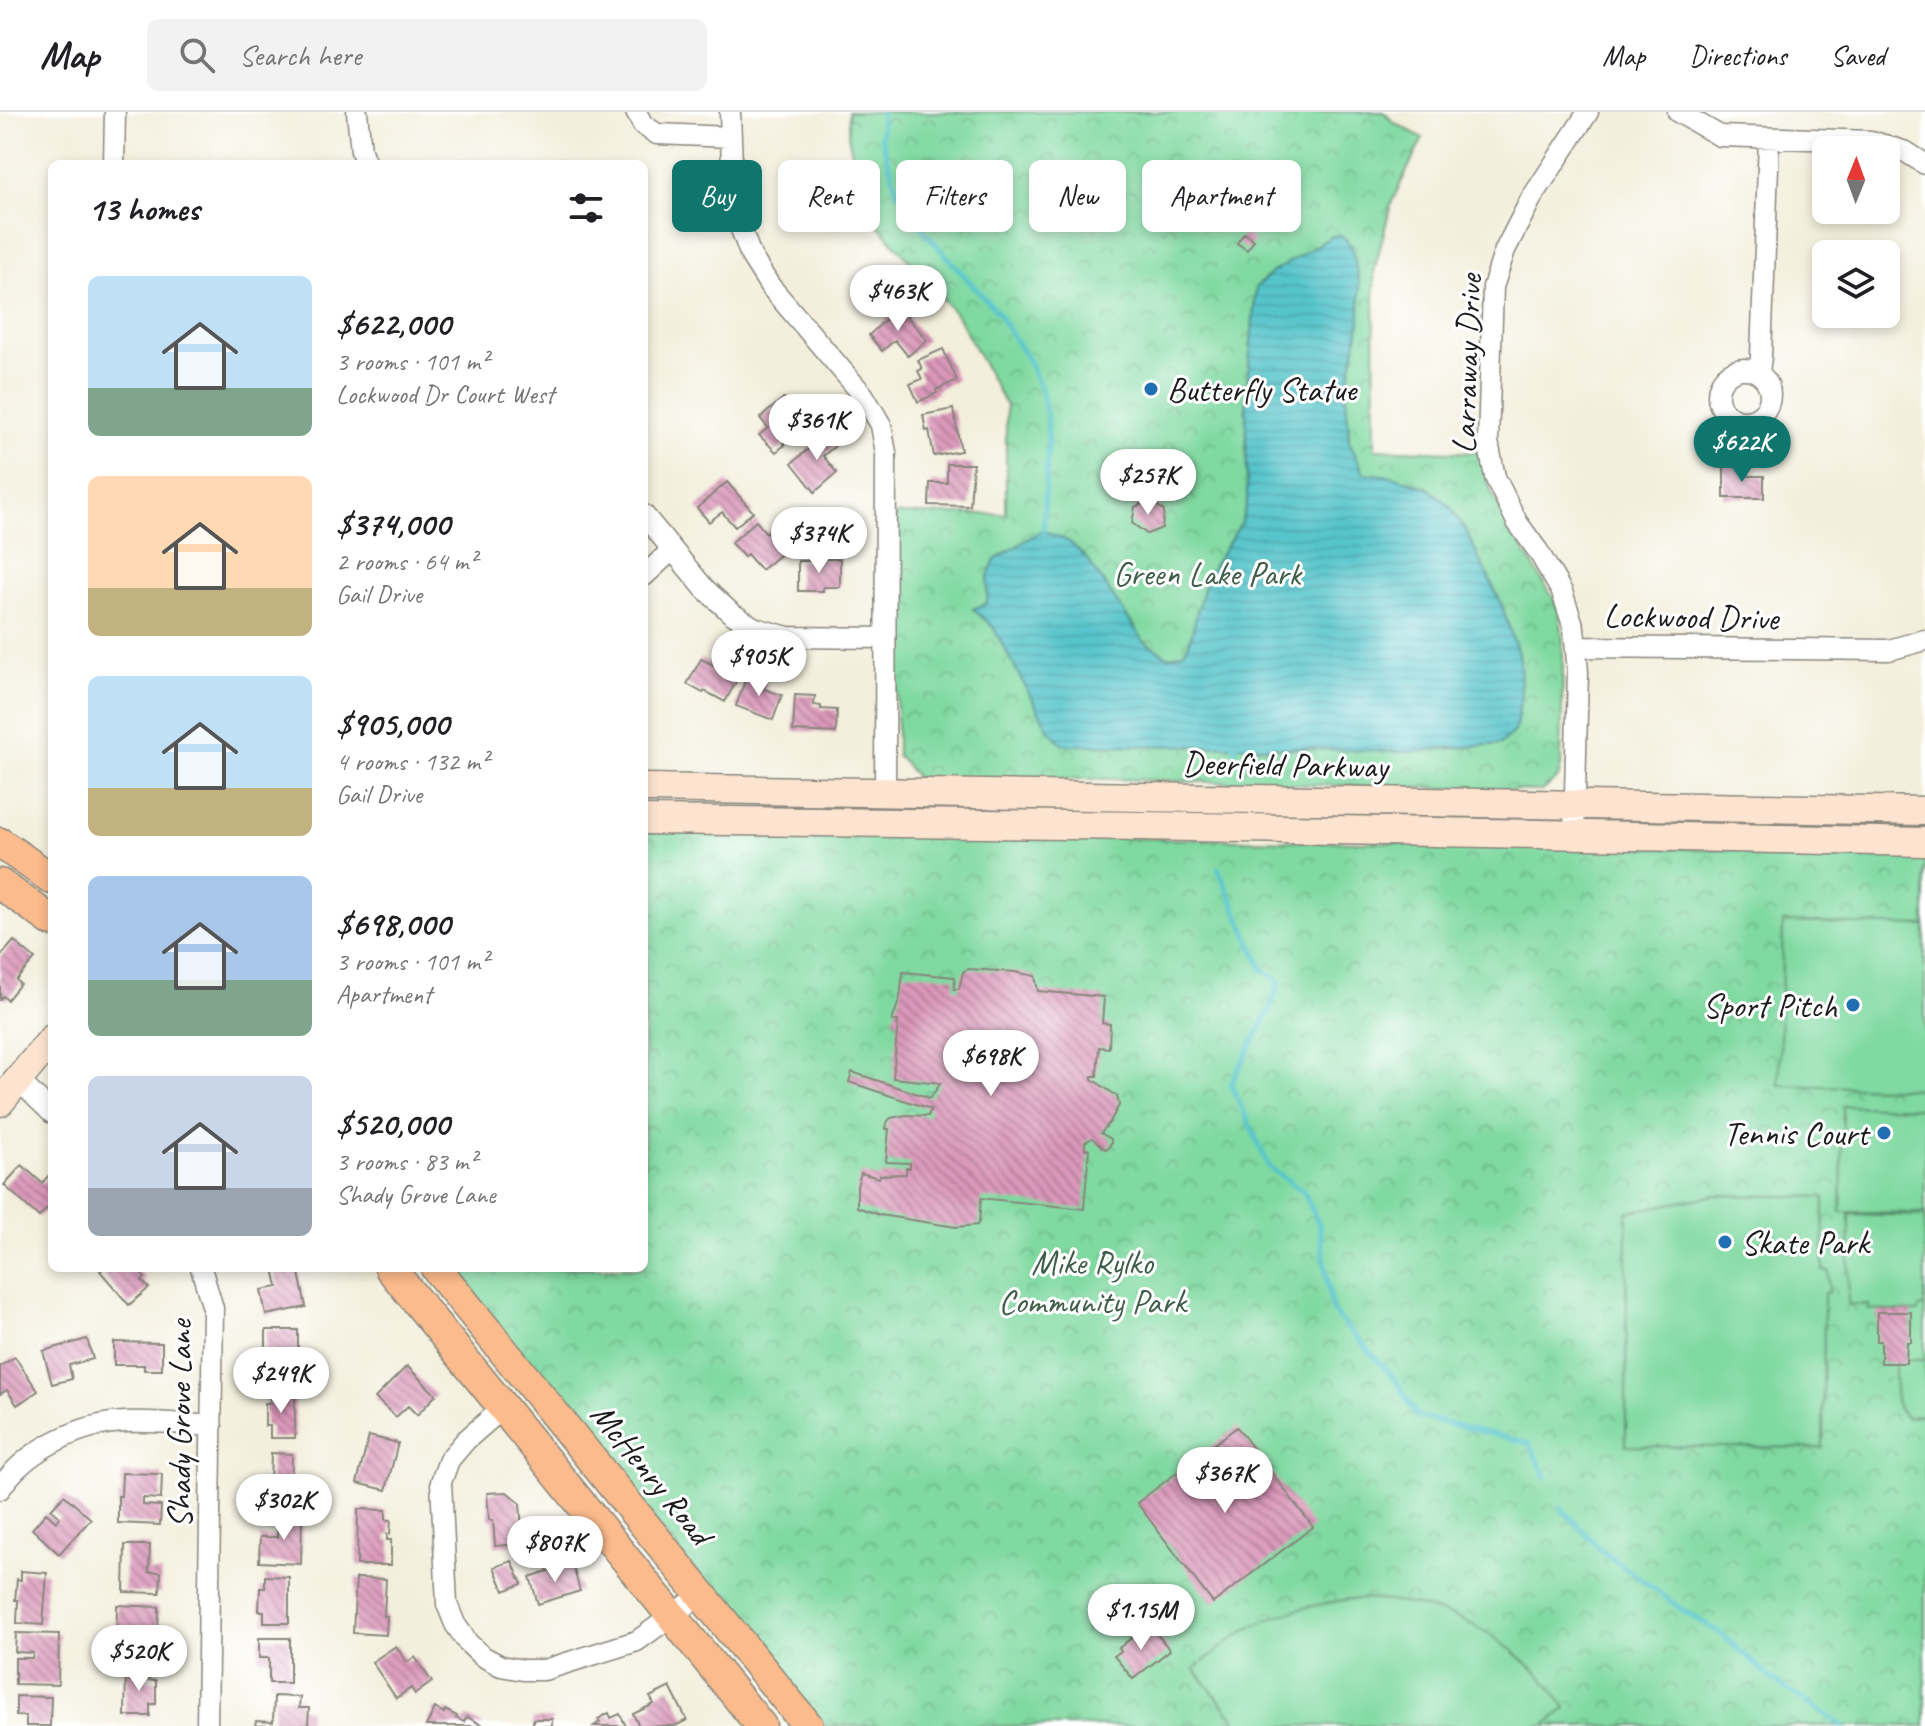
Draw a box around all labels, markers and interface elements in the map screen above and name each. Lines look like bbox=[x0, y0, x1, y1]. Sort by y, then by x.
search box bbox=[147, 19, 707, 91]
text: Map bbox=[40, 32, 99, 79]
icon: search bbox=[175, 33, 219, 77]
text: Search here bbox=[239, 36, 361, 74]
text: Map bbox=[1602, 38, 1645, 73]
text: Directions bbox=[1689, 38, 1787, 73]
text: Saved bbox=[1831, 38, 1885, 73]
north arrow bbox=[1812, 136, 1900, 224]
map controls bbox=[1812, 136, 1900, 328]
chip: Buy bbox=[672, 160, 762, 232]
chip: Rent bbox=[778, 160, 880, 232]
chip: Filters bbox=[896, 160, 1013, 232]
chip: New bbox=[1029, 160, 1126, 232]
chip: Apartment bbox=[1142, 160, 1301, 232]
icon: filters bbox=[564, 186, 608, 230]
text: 13 homes bbox=[88, 187, 199, 230]
button: layers bbox=[1812, 240, 1900, 328]
pin: $463K bbox=[842, 265, 954, 333]
street label: Larraway Drive bbox=[1442, 272, 1491, 454]
text: $463K bbox=[868, 274, 928, 307]
text: $622,000 bbox=[336, 302, 451, 345]
icon: home bbox=[152, 308, 248, 404]
text: 3 rooms · 101 m² bbox=[336, 345, 488, 378]
place label: Butterfly Statue bbox=[1167, 368, 1358, 411]
text: Lockwood Dr Court West bbox=[336, 378, 554, 411]
marker: Butterfly Statue bbox=[1142, 380, 1160, 398]
pin: $361K bbox=[761, 394, 873, 462]
text: $361K bbox=[787, 403, 847, 436]
pin: $622K bbox=[1686, 416, 1798, 484]
text: $622K bbox=[1712, 425, 1772, 458]
pin: $257K bbox=[1092, 449, 1204, 517]
text: $257K bbox=[1118, 458, 1178, 491]
text: $374,000 bbox=[336, 502, 450, 545]
pin: $374K bbox=[763, 507, 875, 575]
icon: home bbox=[152, 508, 248, 604]
text: $374K bbox=[789, 516, 849, 549]
text: 2 rooms · 64 m² bbox=[336, 545, 477, 578]
park label: Green Lake Park bbox=[1113, 552, 1303, 595]
text: Gail Drive bbox=[336, 578, 422, 611]
street label: Lockwood Drive bbox=[1603, 593, 1781, 640]
pin: $905K bbox=[703, 630, 815, 698]
text: $905K bbox=[729, 639, 789, 672]
text: $905,000 bbox=[336, 702, 449, 745]
icon: home bbox=[152, 708, 248, 804]
street label: Deerfield Parkway bbox=[1182, 741, 1390, 788]
text: 4 rooms · 132 m² bbox=[336, 745, 488, 778]
text: Gail Drive bbox=[336, 778, 422, 811]
text: $698,000 bbox=[336, 902, 450, 945]
icon: home bbox=[152, 908, 248, 1004]
text: 3 rooms · 101 m² bbox=[336, 945, 488, 978]
text: Apartment bbox=[336, 978, 432, 1011]
place label: Sport Pitch bbox=[1703, 984, 1838, 1027]
marker: Sport Pitch bbox=[1844, 996, 1862, 1014]
pin: $698K bbox=[935, 1030, 1047, 1098]
text: $698K bbox=[961, 1039, 1021, 1072]
text: $520,000 bbox=[336, 1102, 449, 1145]
icon: home bbox=[152, 1108, 248, 1204]
place label: Tennis Court bbox=[1724, 1112, 1872, 1155]
marker: Tennis Court bbox=[1875, 1124, 1893, 1142]
text: 3 rooms · 83 m² bbox=[336, 1145, 477, 1178]
text: Shady Grove Lane bbox=[336, 1178, 495, 1211]
place label: Skate Park bbox=[1741, 1221, 1871, 1264]
marker: Skate Park bbox=[1716, 1233, 1734, 1251]
park label: Mike Rylko Community Park bbox=[998, 1241, 1188, 1323]
street label: Shady Grove Lane bbox=[158, 1318, 201, 1528]
pin: $249K bbox=[225, 1347, 337, 1415]
text: $249K bbox=[251, 1356, 311, 1389]
street label: McHenry Road bbox=[581, 1394, 725, 1557]
pin: $367K bbox=[1169, 1447, 1281, 1515]
text: $367K bbox=[1195, 1456, 1255, 1489]
pin: $302K bbox=[228, 1474, 340, 1542]
text: $302K bbox=[254, 1483, 314, 1516]
pin: $807K bbox=[499, 1516, 611, 1584]
text: $807K bbox=[525, 1525, 585, 1558]
pin: $1.15M bbox=[1076, 1584, 1206, 1652]
text: $1.15M bbox=[1106, 1593, 1176, 1626]
pin: $520K bbox=[83, 1625, 195, 1693]
text: $520K bbox=[109, 1634, 169, 1667]

